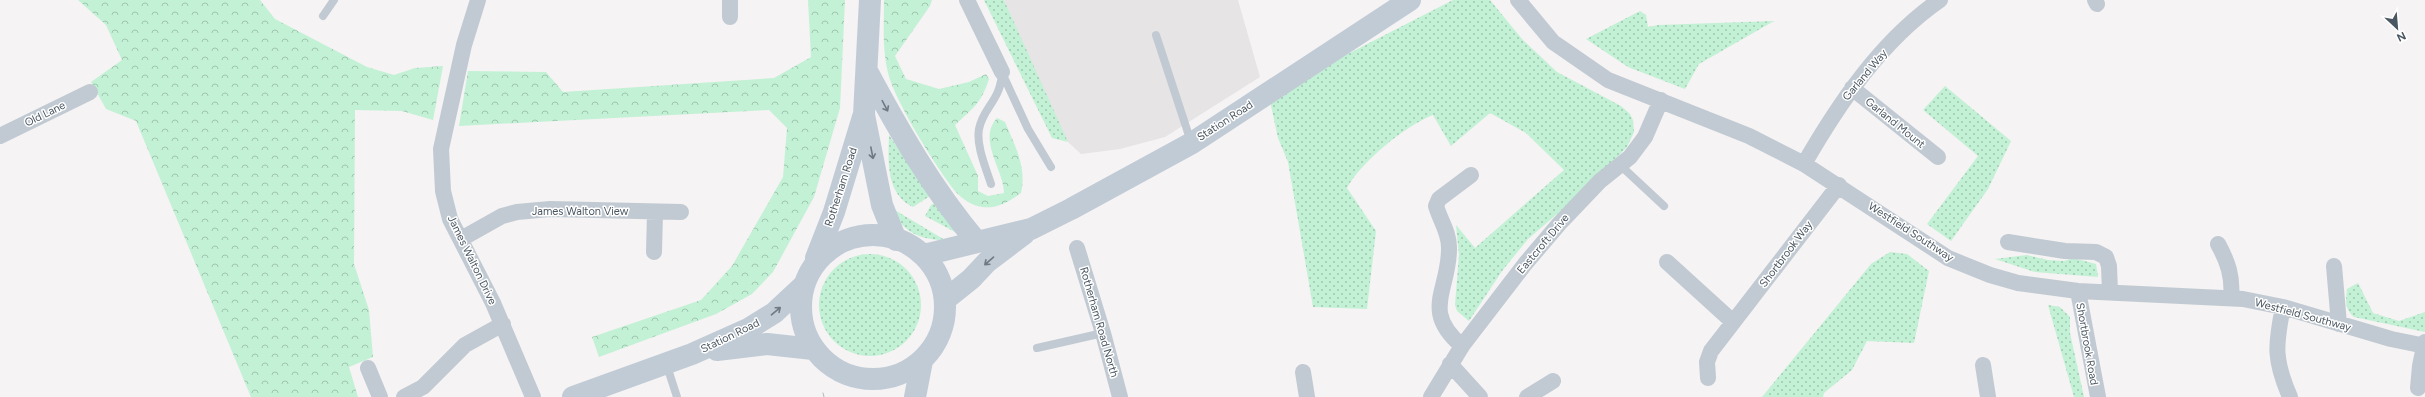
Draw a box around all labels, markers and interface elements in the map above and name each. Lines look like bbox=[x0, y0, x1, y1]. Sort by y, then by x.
north arrow bbox=[2377, 8, 2417, 48]
text: N bbox=[2394, 29, 2408, 44]
street label: Garland Way bbox=[1840, 47, 1890, 103]
street label: Garland Mount bbox=[1862, 95, 1928, 151]
street label: Station Road bbox=[1195, 98, 1255, 144]
street label: Old Lane bbox=[23, 99, 67, 129]
one-way arrow bbox=[882, 99, 890, 111]
street label: Rotherham Road bbox=[822, 146, 860, 228]
one-way arrow bbox=[868, 146, 876, 159]
street label: Westfield Southway bbox=[1866, 200, 1956, 264]
street label: James Walton View bbox=[532, 205, 629, 218]
street label: Eastcroft Drive bbox=[1514, 212, 1572, 276]
street label: James Walton Drive bbox=[445, 213, 499, 307]
street label: Shortbrook Way bbox=[1757, 218, 1815, 290]
one-way arrow bbox=[984, 257, 994, 266]
street label: Rotherham Road North bbox=[1077, 265, 1121, 379]
street label: Westfield Southway bbox=[2254, 296, 2353, 334]
street label: Shortbrook Road bbox=[2073, 302, 2101, 386]
one-way arrow bbox=[771, 306, 782, 315]
street label: Station Road bbox=[698, 316, 762, 356]

